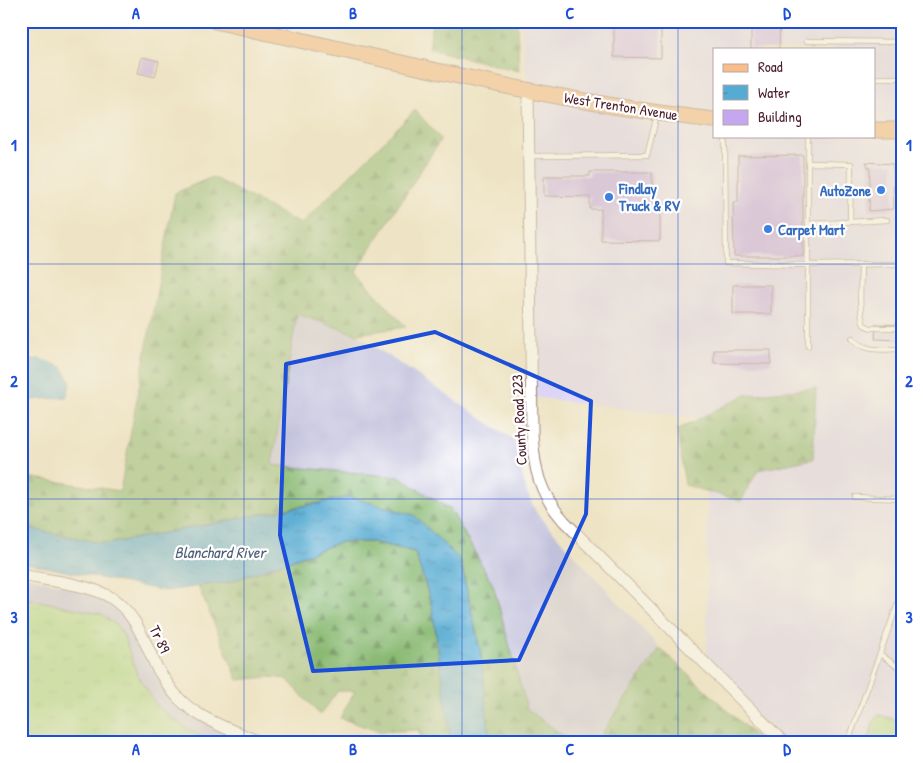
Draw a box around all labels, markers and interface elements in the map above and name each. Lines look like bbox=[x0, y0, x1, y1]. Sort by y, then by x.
text: A bbox=[132, 2, 140, 24]
text: B bbox=[349, 2, 357, 24]
text: C bbox=[566, 2, 575, 24]
text: D bbox=[783, 2, 791, 24]
legend bbox=[713, 48, 876, 138]
text: Road bbox=[758, 56, 783, 77]
text: Water bbox=[758, 82, 790, 103]
street label: West Trenton Avenue bbox=[563, 87, 679, 125]
text: Building bbox=[758, 106, 802, 127]
text: 1 bbox=[11, 134, 17, 156]
text: 1 bbox=[906, 134, 912, 156]
place label: Findlay Truck & RV bbox=[618, 178, 681, 216]
place label: AutoZone bbox=[820, 180, 871, 201]
marker: AutoZone bbox=[875, 184, 887, 196]
marker: Findlay Truck & RV bbox=[603, 191, 615, 203]
place label: Carpet Mart bbox=[778, 219, 845, 241]
marker: Carpet Mart bbox=[762, 223, 774, 235]
text: 2 bbox=[10, 370, 18, 392]
text: 2 bbox=[905, 370, 913, 392]
street label: County Road 223 bbox=[506, 374, 532, 466]
water label: Blanchard River bbox=[175, 541, 267, 563]
text: 3 bbox=[10, 606, 18, 628]
text: 3 bbox=[905, 606, 913, 628]
street label: Tr 89 bbox=[145, 622, 176, 657]
text: A bbox=[132, 738, 140, 760]
text: B bbox=[349, 738, 357, 760]
text: C bbox=[566, 738, 575, 760]
text: D bbox=[783, 738, 791, 760]

